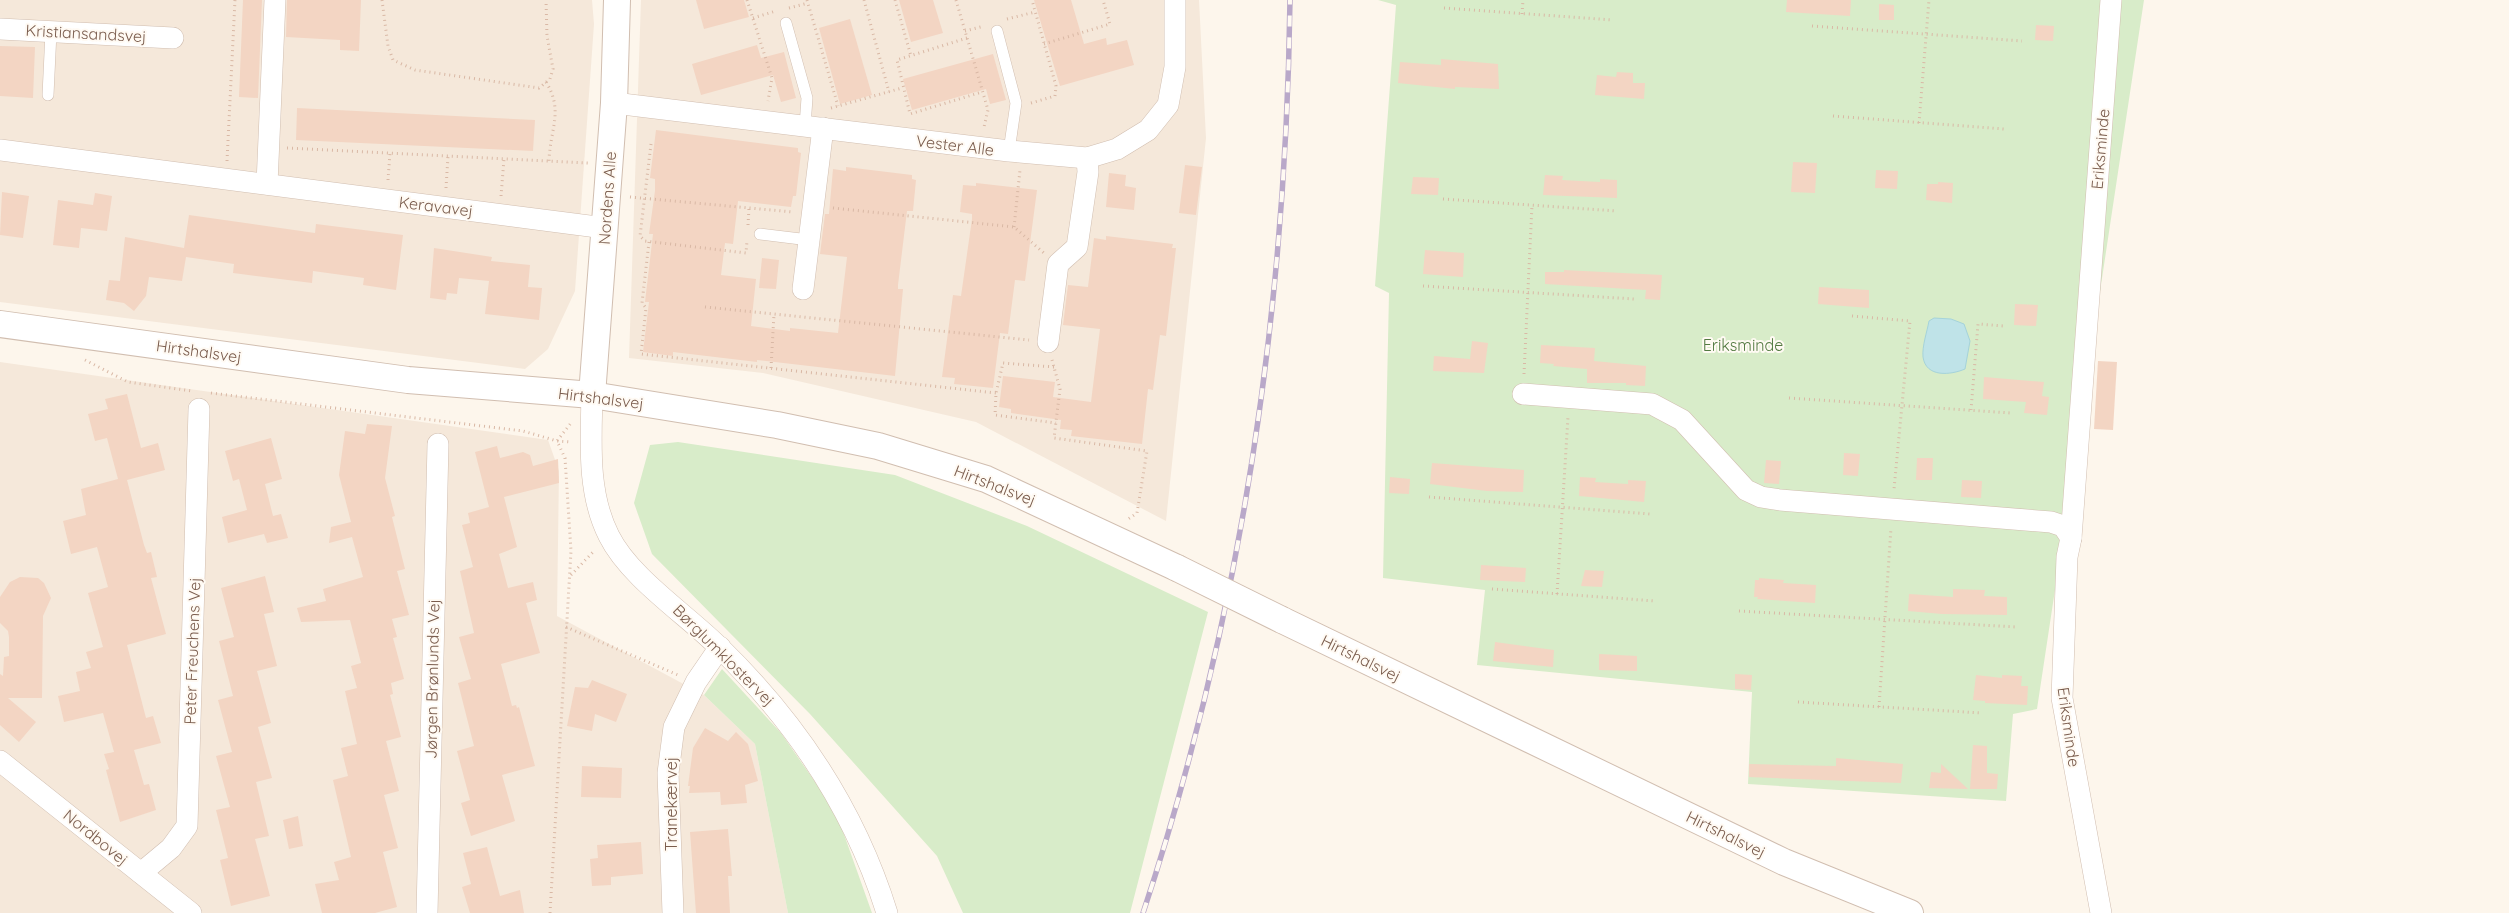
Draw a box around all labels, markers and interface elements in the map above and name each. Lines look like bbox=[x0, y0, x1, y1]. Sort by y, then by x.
street label: Kristiansandsvej bbox=[25, 20, 147, 46]
street label: Eriksminde bbox=[2087, 108, 2113, 190]
street label: Vester Alle bbox=[915, 130, 995, 160]
street label: Nordens Alle bbox=[594, 151, 620, 245]
street label: Keravavej bbox=[398, 192, 474, 220]
street label: Hirtshalsvej bbox=[155, 335, 243, 367]
park label: Eriksminde bbox=[1703, 335, 1783, 355]
street label: Hirtshalsvej bbox=[557, 383, 645, 413]
street label: Hirtshalsvej bbox=[951, 460, 1039, 510]
street label: Peter Freuchens Vej bbox=[179, 577, 205, 725]
street label: Jørgen Brønlunds Vej bbox=[421, 599, 443, 759]
street label: Børglumklostervej bbox=[669, 600, 779, 710]
street label: Hirtshalsvej bbox=[1318, 630, 1404, 686]
street label: Eriksminde bbox=[2053, 686, 2085, 768]
street label: Tranekærvej bbox=[661, 757, 681, 851]
street label: Nordbovej bbox=[59, 805, 133, 869]
street label: Hirtshalsvej bbox=[1683, 806, 1769, 862]

